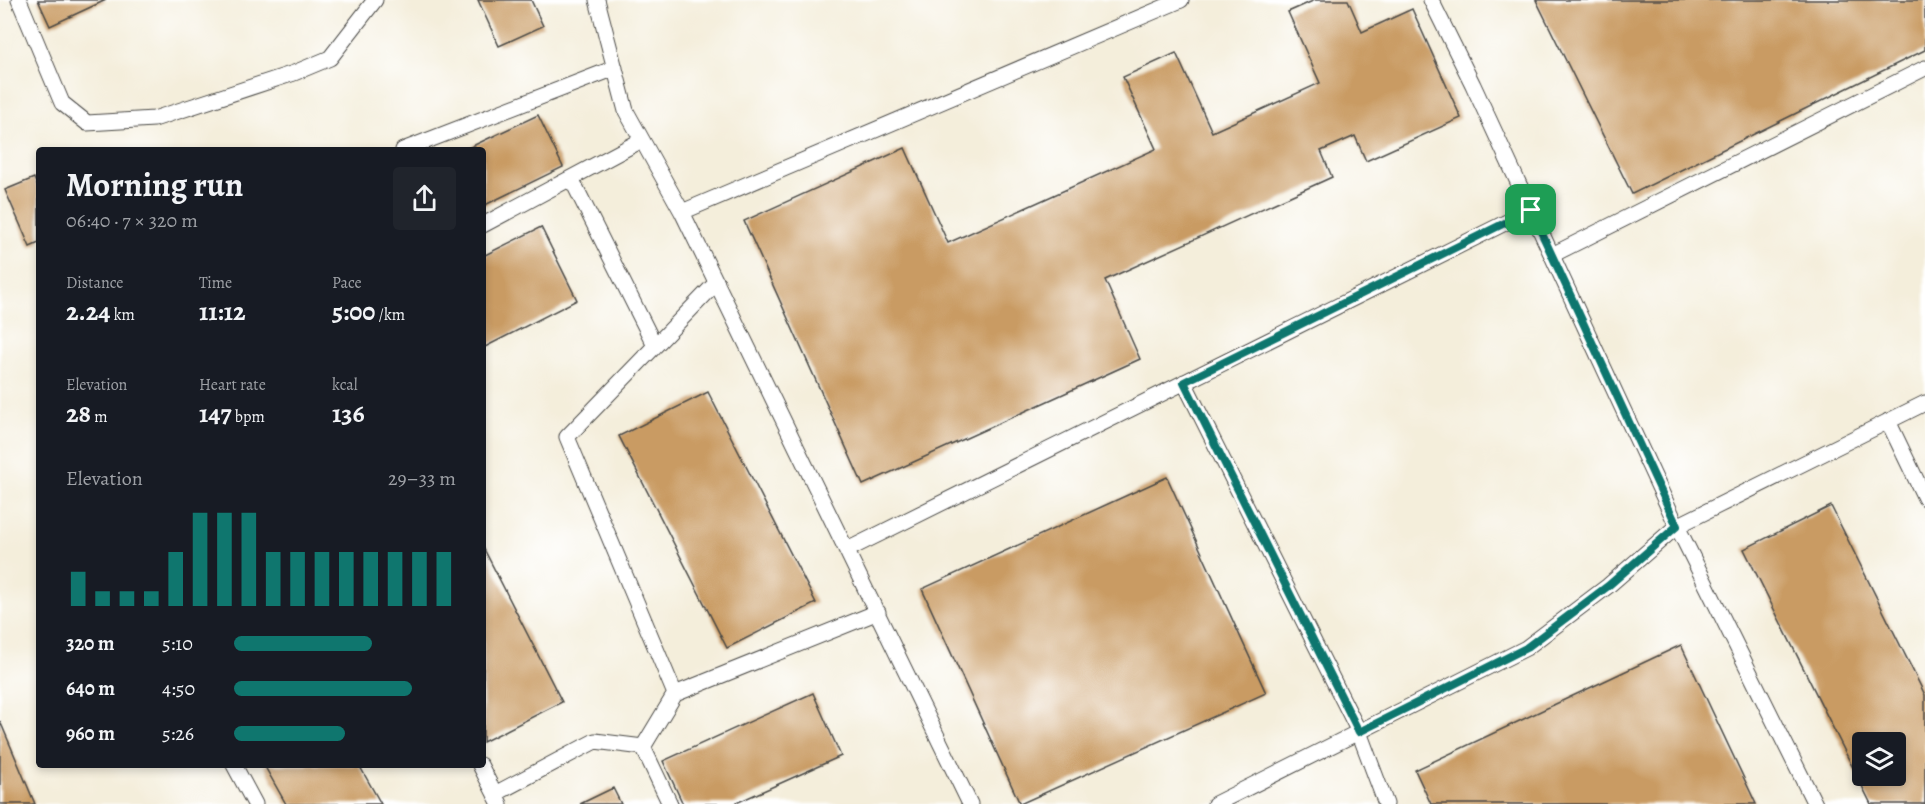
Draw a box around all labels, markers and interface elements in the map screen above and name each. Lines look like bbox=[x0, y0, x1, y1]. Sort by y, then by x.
text: Morning run bbox=[66, 162, 243, 207]
button: share bbox=[393, 167, 456, 230]
pin bbox=[1505, 184, 1556, 235]
icon: arrive bbox=[1514, 193, 1547, 226]
text: 06:40 · 7 × 320 m bbox=[66, 207, 198, 234]
text: Distance bbox=[66, 272, 123, 294]
text: Time bbox=[199, 272, 232, 294]
text: Pace bbox=[332, 272, 362, 294]
text: 2.24 bbox=[66, 294, 111, 329]
text: 11:12 bbox=[199, 294, 246, 329]
text: 5:00 bbox=[332, 294, 375, 329]
text: km bbox=[111, 304, 135, 326]
text: /km bbox=[375, 304, 405, 326]
text: Elevation bbox=[66, 374, 127, 396]
text: Heart rate bbox=[199, 374, 266, 396]
text: kcal bbox=[332, 374, 358, 396]
text: 28 bbox=[66, 396, 91, 431]
text: 147 bbox=[199, 396, 232, 431]
text: 136 bbox=[332, 396, 365, 431]
text: m bbox=[91, 406, 108, 428]
text: bpm bbox=[232, 406, 265, 428]
text: Elevation bbox=[66, 465, 143, 492]
text: 29–33 m bbox=[388, 465, 456, 492]
text: 320 m bbox=[66, 630, 115, 657]
text: 5:10 bbox=[162, 630, 193, 657]
text: 640 m bbox=[66, 675, 115, 702]
text: 4:50 bbox=[162, 675, 195, 702]
text: 960 m bbox=[66, 720, 115, 747]
text: 5:26 bbox=[162, 720, 194, 747]
map controls bbox=[1852, 732, 1906, 786]
button: layers bbox=[1852, 732, 1906, 786]

